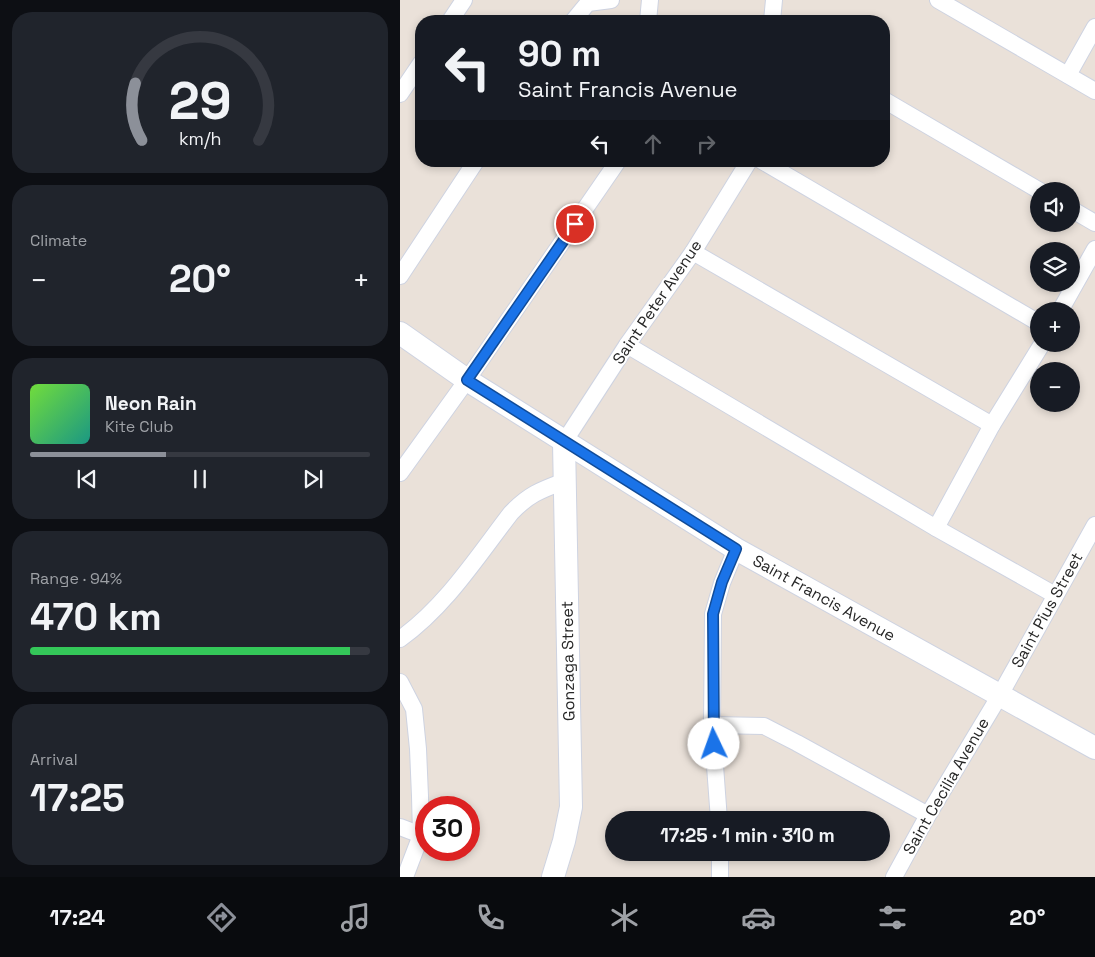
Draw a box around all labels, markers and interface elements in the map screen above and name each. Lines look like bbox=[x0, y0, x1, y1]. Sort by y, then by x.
text: 90 m bbox=[518, 32, 601, 76]
icon: left bbox=[435, 35, 500, 100]
text: 29 bbox=[169, 68, 231, 134]
text: Saint Francis Avenue bbox=[518, 75, 738, 103]
text: km/h bbox=[179, 127, 221, 150]
icon: left bbox=[586, 130, 614, 158]
icon: ahead bbox=[639, 130, 667, 158]
icon: right bbox=[692, 130, 720, 158]
map controls bbox=[1030, 182, 1080, 412]
button: sound bbox=[1030, 182, 1080, 232]
pin bbox=[554, 203, 596, 245]
icon: arrive bbox=[561, 210, 589, 238]
text: Climate bbox=[30, 230, 87, 251]
street label: Saint Peter Avenue bbox=[608, 236, 706, 368]
button: layers bbox=[1030, 242, 1080, 292]
text: 20° bbox=[169, 255, 231, 303]
text: − bbox=[30, 262, 47, 298]
text: + bbox=[353, 262, 370, 298]
button: + bbox=[1030, 302, 1080, 352]
button: − bbox=[1030, 362, 1080, 412]
text: Neon Rain bbox=[105, 391, 197, 416]
text: Kite Club bbox=[105, 416, 174, 437]
icon: previous bbox=[73, 465, 101, 493]
icon: pause bbox=[186, 465, 214, 493]
icon: next bbox=[299, 465, 327, 493]
street label: Saint Pius Street bbox=[1007, 549, 1087, 671]
street label: Saint Francis Avenue bbox=[749, 550, 899, 646]
text: Range · 94% bbox=[30, 568, 122, 589]
text: 470 km bbox=[30, 593, 162, 641]
street label: Gonzaga Street bbox=[556, 601, 580, 721]
street label: Saint Cecilia Avenue bbox=[898, 714, 994, 858]
position arrow bbox=[687, 717, 739, 769]
text: Arrival bbox=[30, 749, 78, 770]
text: 17:25 bbox=[30, 774, 125, 822]
speed limit sign: 30 bbox=[415, 796, 480, 861]
text: 17:25 · 1 min · 310 m bbox=[660, 823, 835, 848]
icon: directions bbox=[204, 900, 239, 935]
icon: music bbox=[338, 900, 373, 935]
icon: phone bbox=[473, 900, 508, 935]
icon: climate bbox=[607, 900, 642, 935]
icon: car bbox=[741, 900, 776, 935]
icon: filters bbox=[875, 900, 910, 935]
text: 17:24 bbox=[50, 903, 105, 931]
text: 20° bbox=[1009, 903, 1045, 931]

